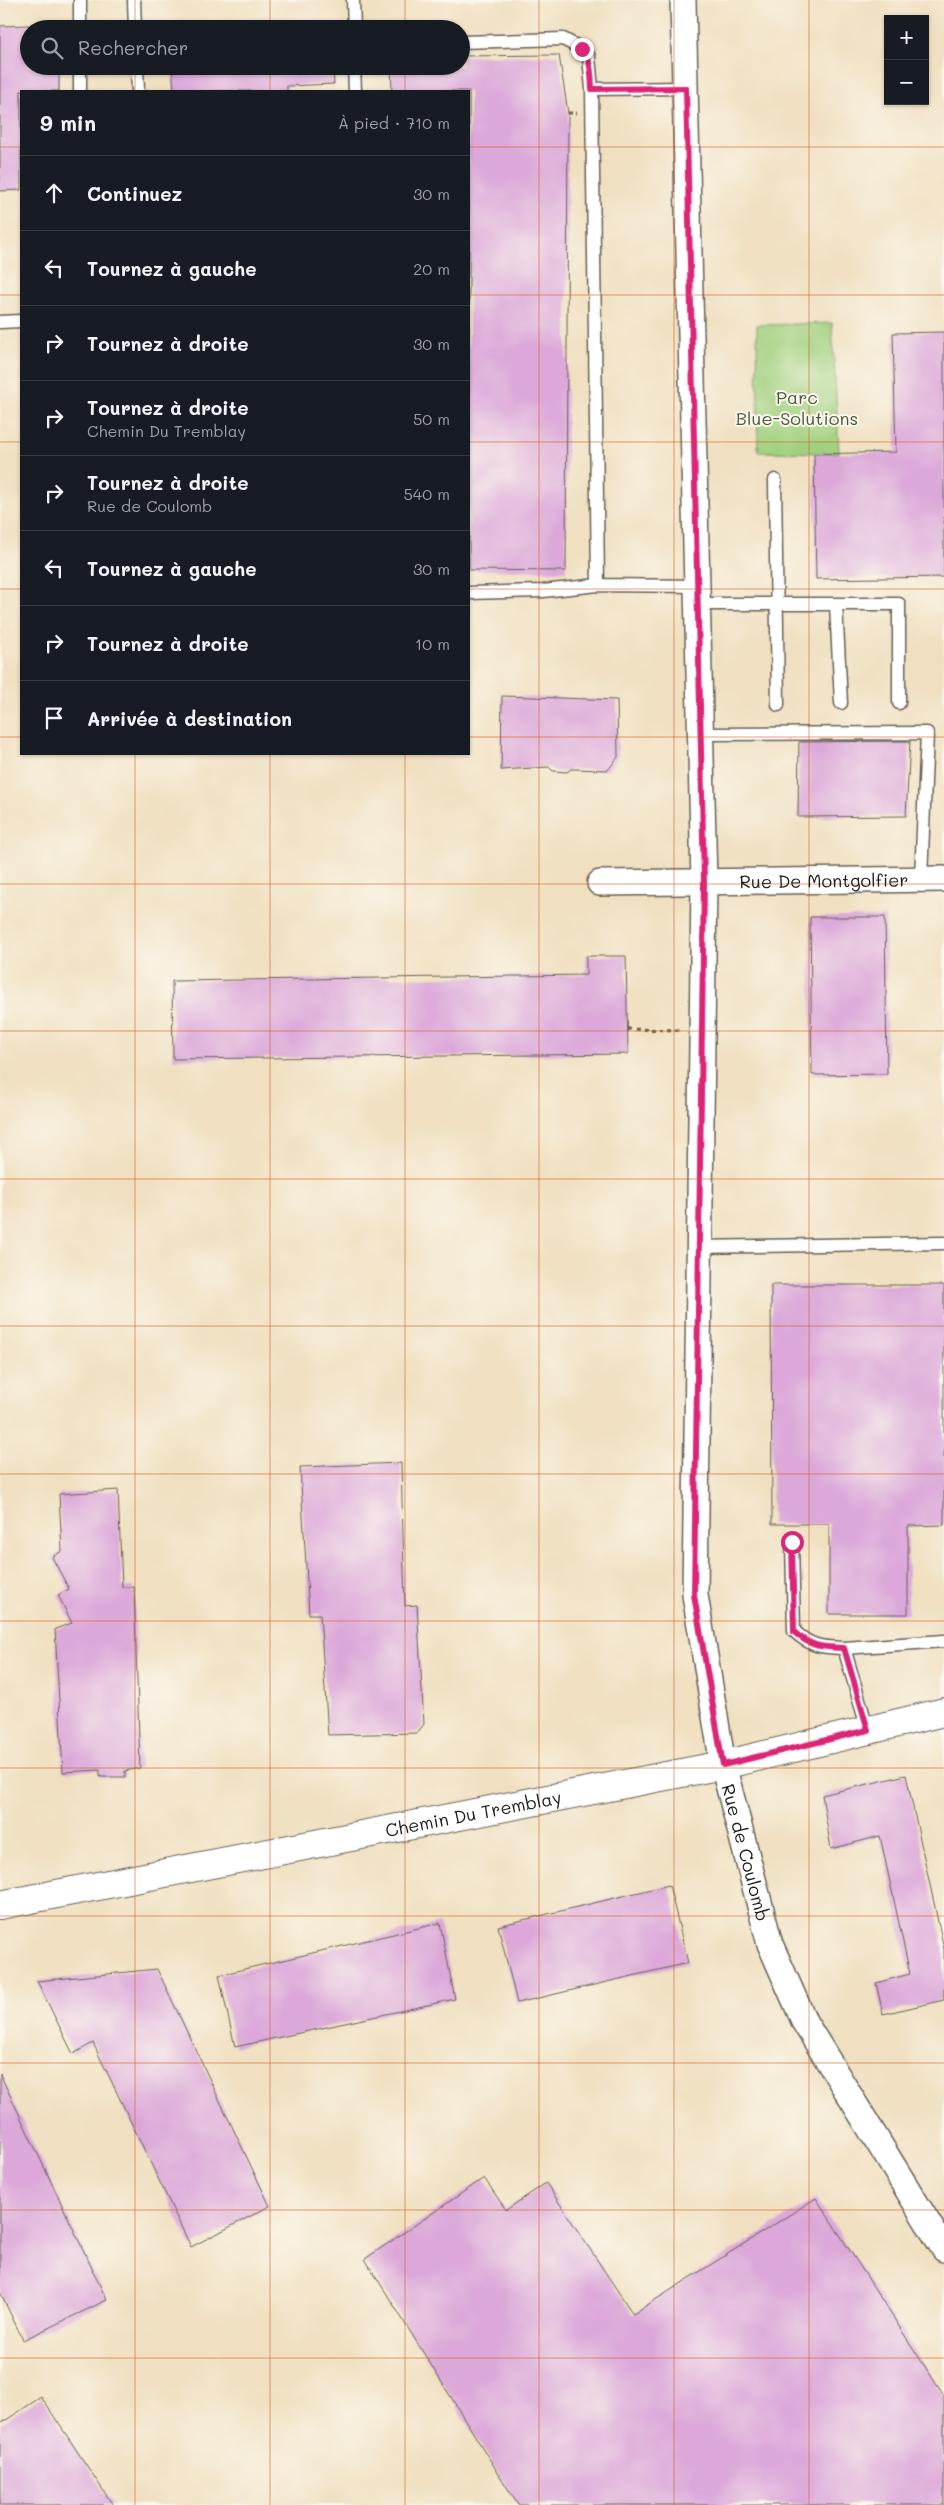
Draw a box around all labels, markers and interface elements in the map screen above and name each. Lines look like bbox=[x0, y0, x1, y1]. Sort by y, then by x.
map controls bbox=[884, 15, 929, 105]
button: + bbox=[884, 15, 929, 60]
search box bbox=[20, 20, 470, 75]
icon: search bbox=[38, 34, 66, 62]
text: Rechercher bbox=[78, 35, 188, 60]
route end bbox=[571, 38, 594, 61]
button: − bbox=[884, 60, 929, 105]
text: 9 min bbox=[40, 109, 96, 136]
text: À pied · 710 m bbox=[338, 112, 450, 133]
icon: ahead bbox=[40, 179, 68, 207]
text: Continuez bbox=[87, 181, 182, 206]
text: 30 m bbox=[413, 183, 450, 204]
icon: left bbox=[40, 254, 68, 282]
text: Tournez à gauche bbox=[87, 256, 256, 281]
text: 20 m bbox=[413, 258, 450, 279]
icon: right bbox=[40, 329, 68, 357]
text: Tournez à droite bbox=[87, 331, 249, 356]
text: 30 m bbox=[413, 333, 450, 354]
park label: Parc Blue-Solutions bbox=[736, 385, 858, 430]
text: Tournez à droite bbox=[87, 395, 249, 420]
icon: right bbox=[40, 404, 68, 432]
text: 50 m bbox=[413, 408, 450, 429]
text: Chemin Du Tremblay bbox=[87, 420, 246, 441]
text: Tournez à droite bbox=[87, 470, 249, 495]
icon: right bbox=[40, 479, 68, 507]
text: 540 m bbox=[404, 483, 450, 504]
text: Rue de Coulomb bbox=[87, 495, 212, 516]
icon: left bbox=[40, 554, 68, 582]
text: Tournez à gauche bbox=[87, 556, 256, 581]
text: 30 m bbox=[413, 558, 450, 579]
icon: right bbox=[40, 629, 68, 657]
text: Tournez à droite bbox=[87, 631, 249, 656]
text: 10 m bbox=[415, 633, 450, 654]
icon: arrive bbox=[40, 704, 68, 732]
text: Arrivée à destination bbox=[87, 706, 292, 731]
street label: Rue De Montgolfier bbox=[739, 867, 909, 893]
route start bbox=[781, 1531, 804, 1554]
street label: Rue de Coulomb bbox=[716, 1781, 775, 1924]
street label: Chemin Du Tremblay bbox=[383, 1785, 563, 1842]

